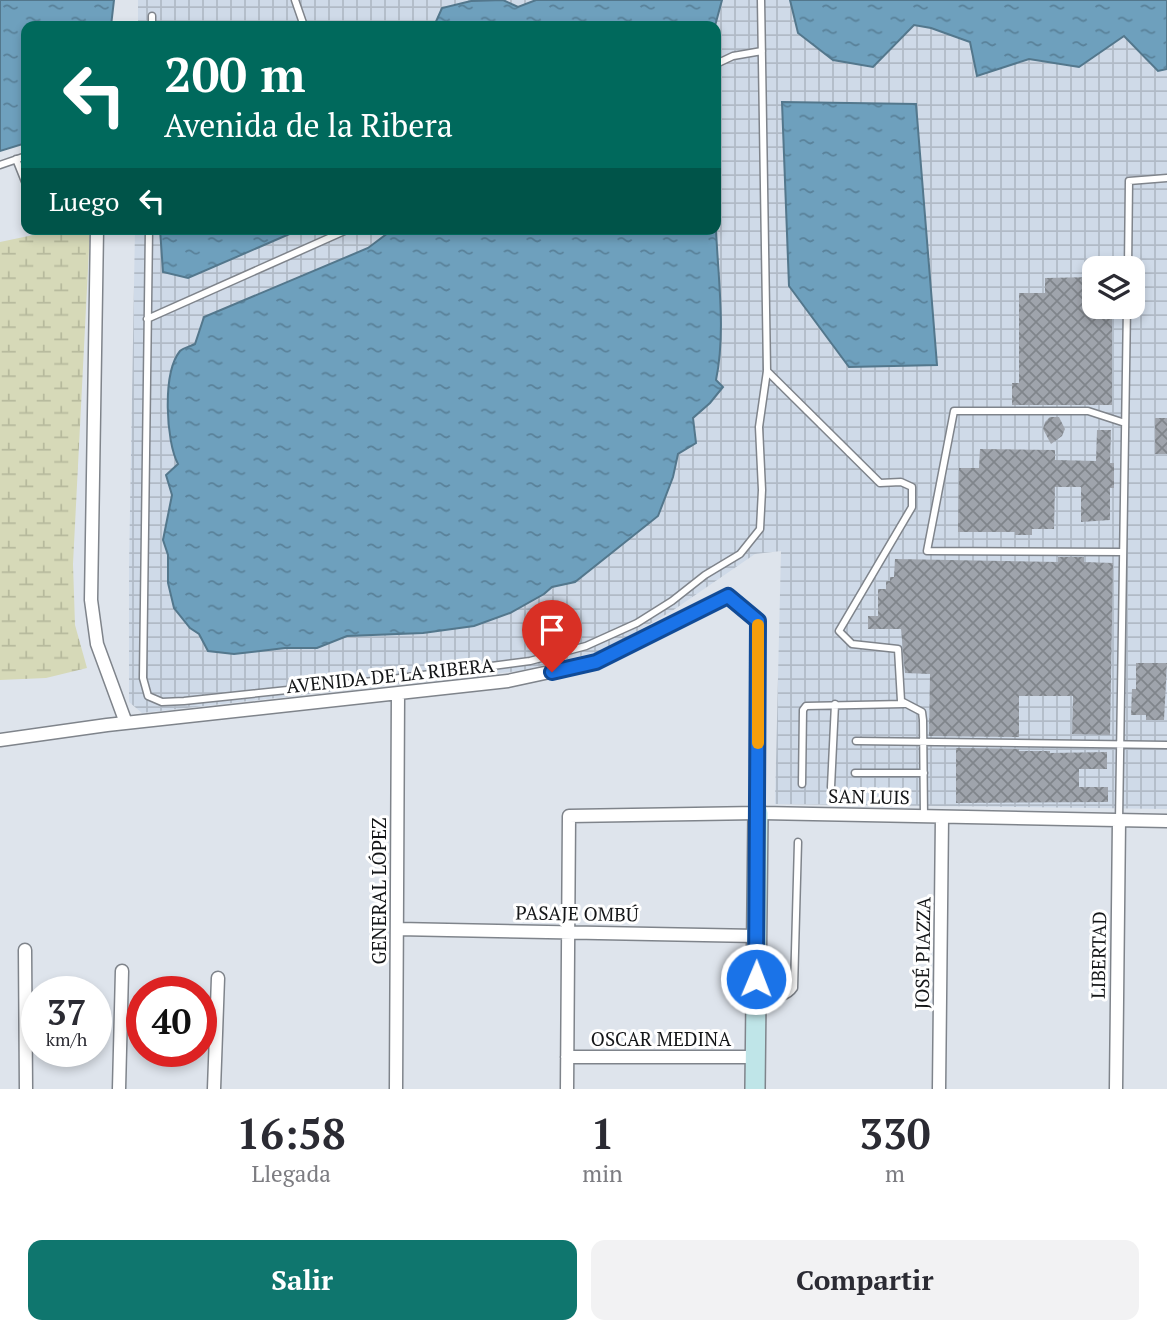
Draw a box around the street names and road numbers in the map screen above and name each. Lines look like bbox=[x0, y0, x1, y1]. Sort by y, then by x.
street label: AVENIDA DE LA RIBERA bbox=[285, 652, 495, 698]
street label: SAN LUIS bbox=[828, 783, 910, 809]
street label: GENERAL LÓPEZ bbox=[366, 817, 391, 965]
street label: JOSÉ PIAZZA bbox=[909, 897, 935, 1009]
street label: PASAJE OMBÚ bbox=[515, 899, 639, 927]
street label: LIBERTAD bbox=[1085, 911, 1111, 999]
street label: OSCAR MEDINA bbox=[591, 1026, 731, 1051]

